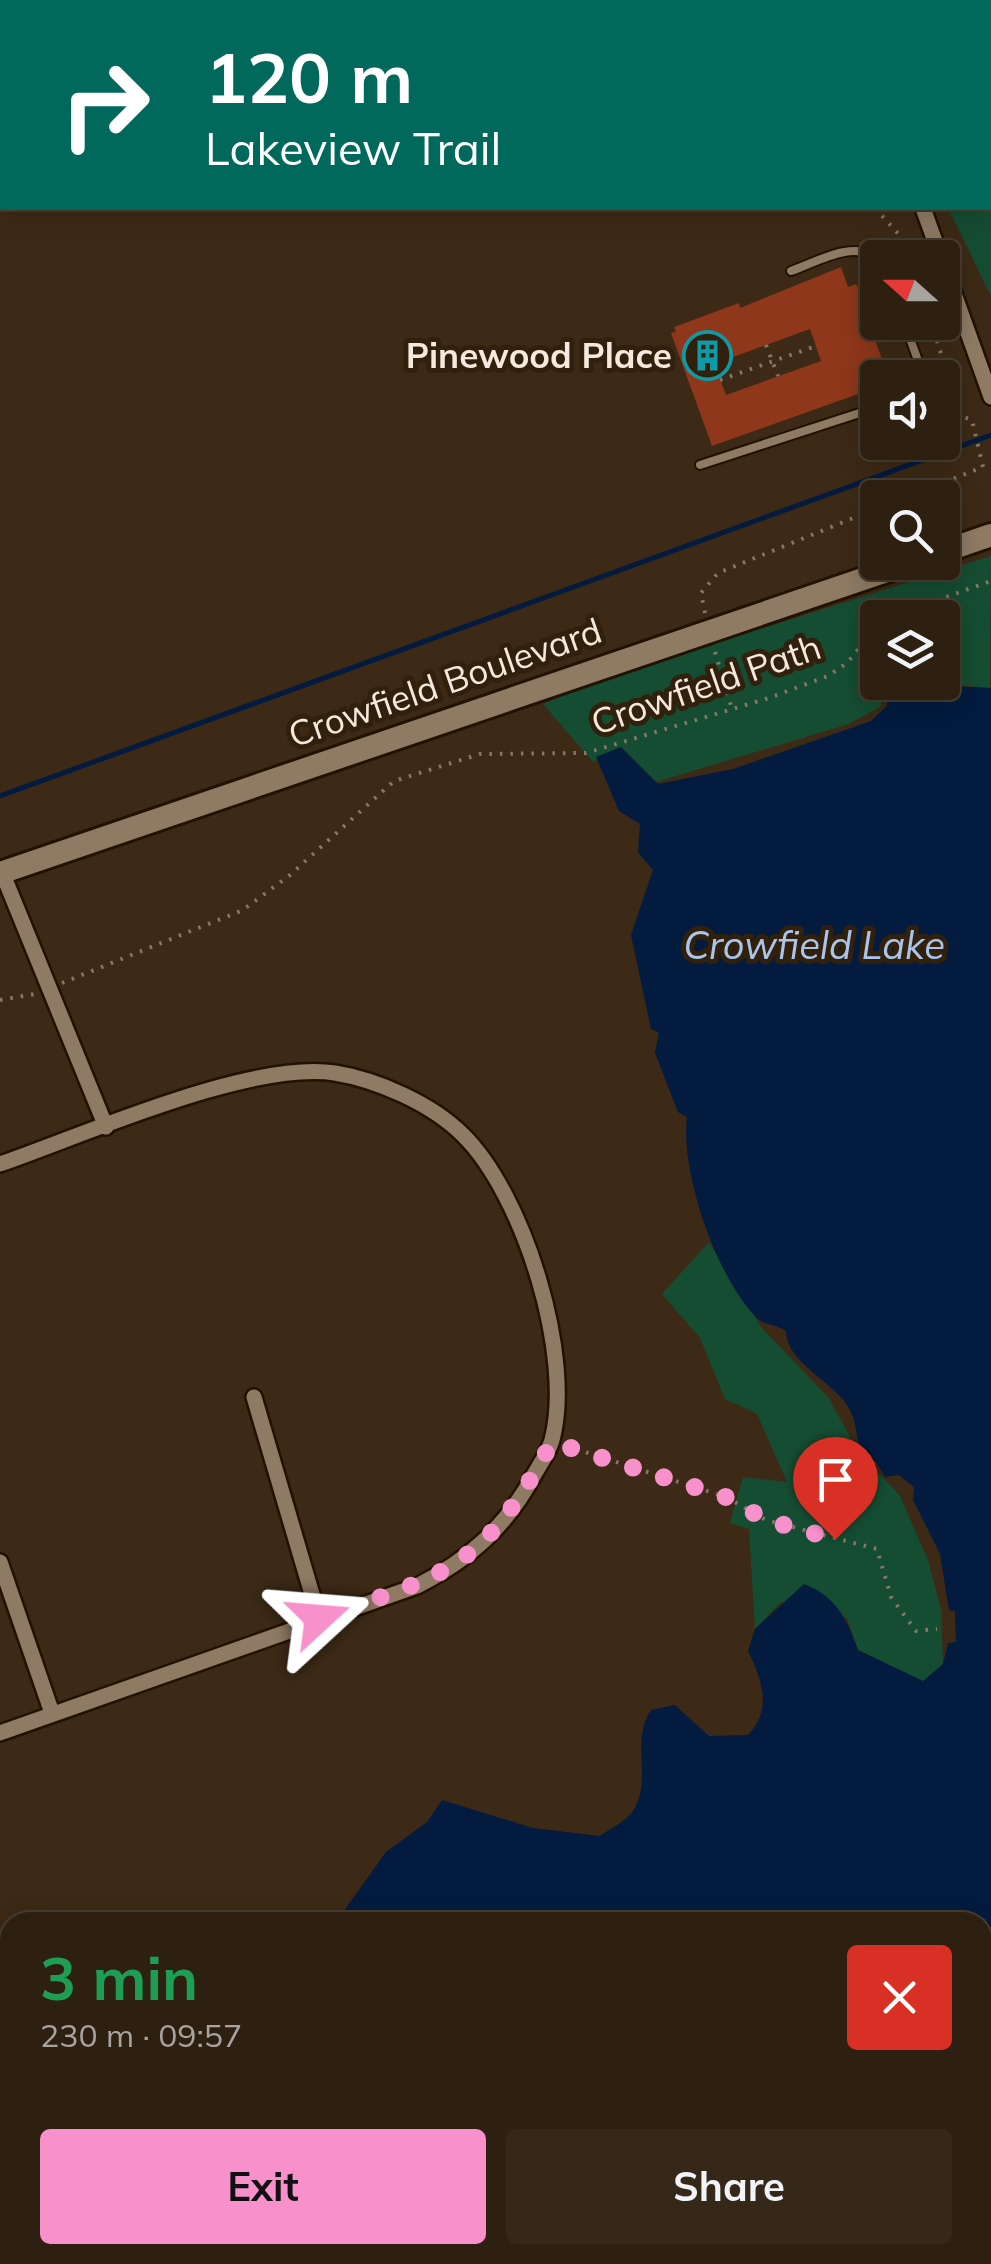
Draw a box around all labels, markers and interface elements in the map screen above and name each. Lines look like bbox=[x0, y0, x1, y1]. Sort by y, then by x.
text: 120 m bbox=[205, 33, 413, 121]
icon: right bbox=[40, 40, 170, 170]
text: Lakeview Trail bbox=[205, 120, 501, 176]
north arrow bbox=[860, 240, 960, 340]
map controls bbox=[860, 240, 960, 700]
building icon: Pinewood Place bbox=[681, 330, 733, 382]
place label: Pinewood Place bbox=[406, 333, 672, 377]
button: sound bbox=[860, 360, 960, 460]
button: search bbox=[860, 480, 960, 580]
button: layers bbox=[860, 600, 960, 700]
street label: Crowfield Boulevard bbox=[282, 608, 607, 756]
street label: Crowfield Path bbox=[585, 624, 826, 744]
water label: Crowfield Lake bbox=[683, 921, 945, 969]
pin bbox=[793, 1437, 878, 1540]
icon: arrive bbox=[808, 1452, 863, 1507]
position arrow bbox=[267, 1566, 371, 1670]
text: 3 min bbox=[40, 1940, 198, 2015]
button: close bbox=[847, 1945, 952, 2050]
text: 230 m · 09:57 bbox=[40, 2015, 242, 2055]
button: Exit bbox=[40, 2129, 486, 2244]
button: Share bbox=[506, 2129, 952, 2244]

